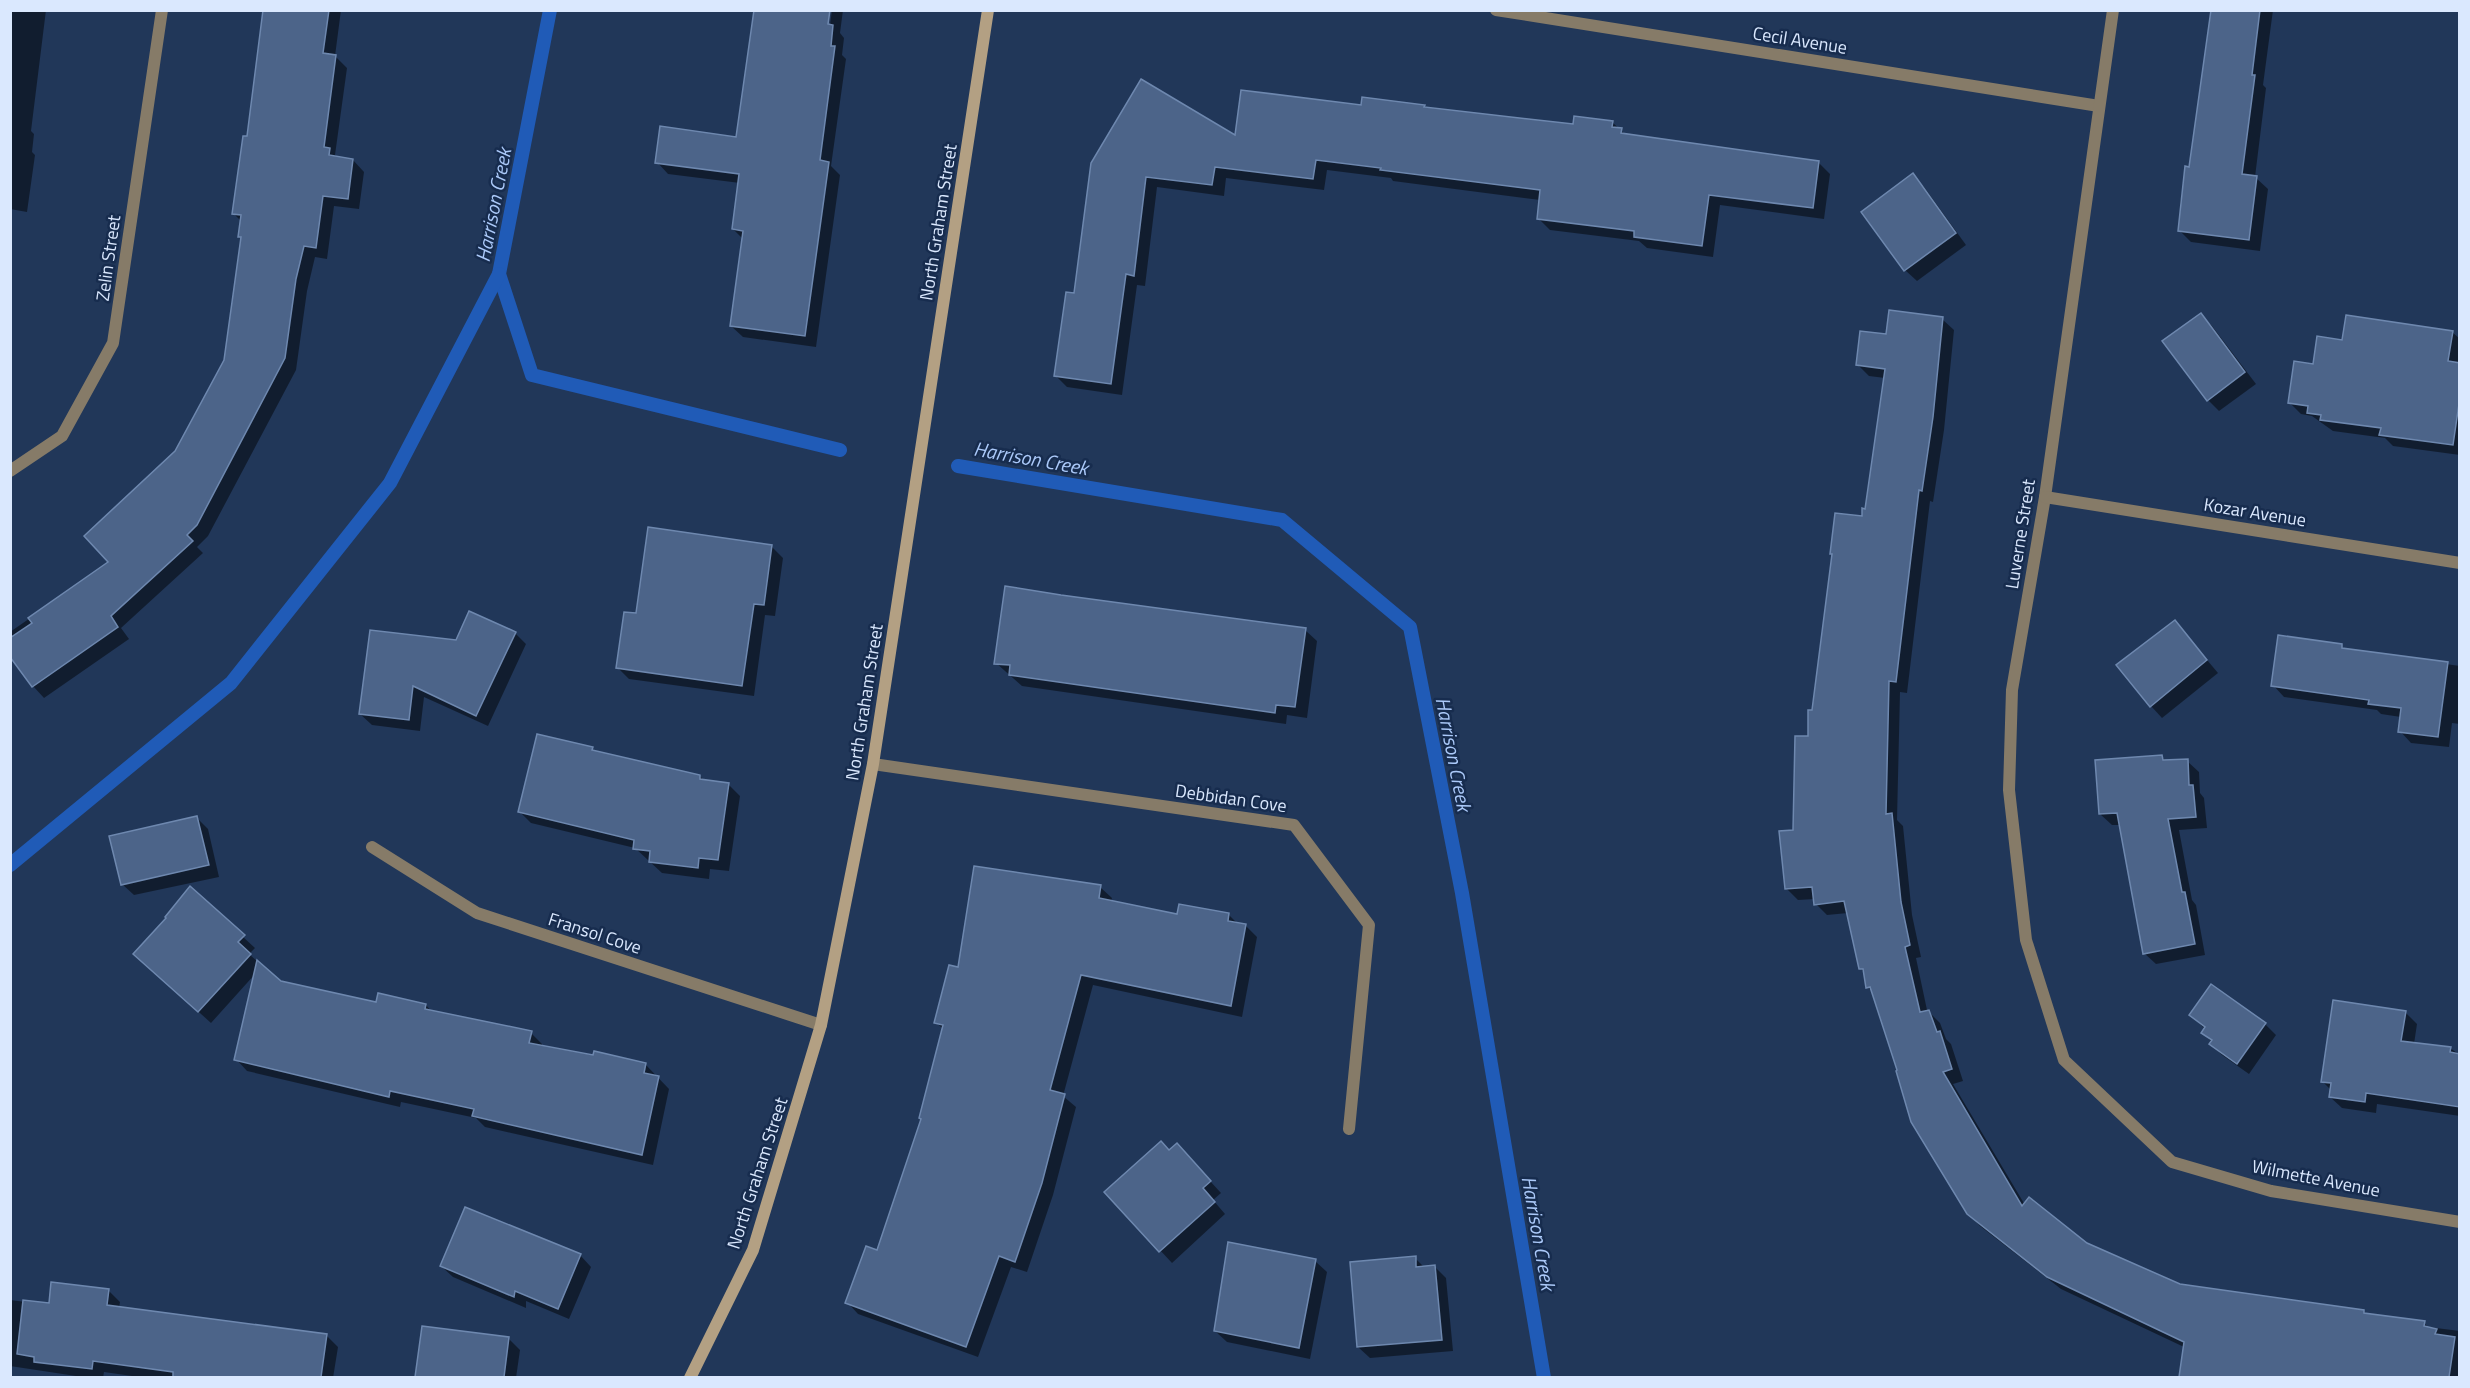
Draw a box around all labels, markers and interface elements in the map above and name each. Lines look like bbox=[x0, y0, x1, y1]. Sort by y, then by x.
street label: Cecil Avenue bbox=[1751, 19, 1849, 61]
street label: North Graham Street bbox=[912, 141, 964, 302]
water label: Harrison Creek bbox=[467, 143, 520, 265]
street label: Zelin Street bbox=[89, 213, 127, 303]
water label: Harrison Creek bbox=[971, 433, 1093, 484]
street label: Luverne Street bbox=[1998, 476, 2042, 591]
street label: Kozar Avenue bbox=[2202, 491, 2308, 533]
street label: North Graham Street bbox=[838, 621, 890, 782]
water label: Harrison Creek bbox=[1428, 694, 1481, 816]
street label: Debbidan Cove bbox=[1174, 777, 1288, 819]
street label: Fransol Cove bbox=[545, 905, 645, 961]
street label: North Graham Street bbox=[720, 1093, 794, 1252]
street label: Wilmette Avenue bbox=[2250, 1152, 2382, 1204]
water label: Harrison Creek bbox=[1514, 1173, 1565, 1295]

